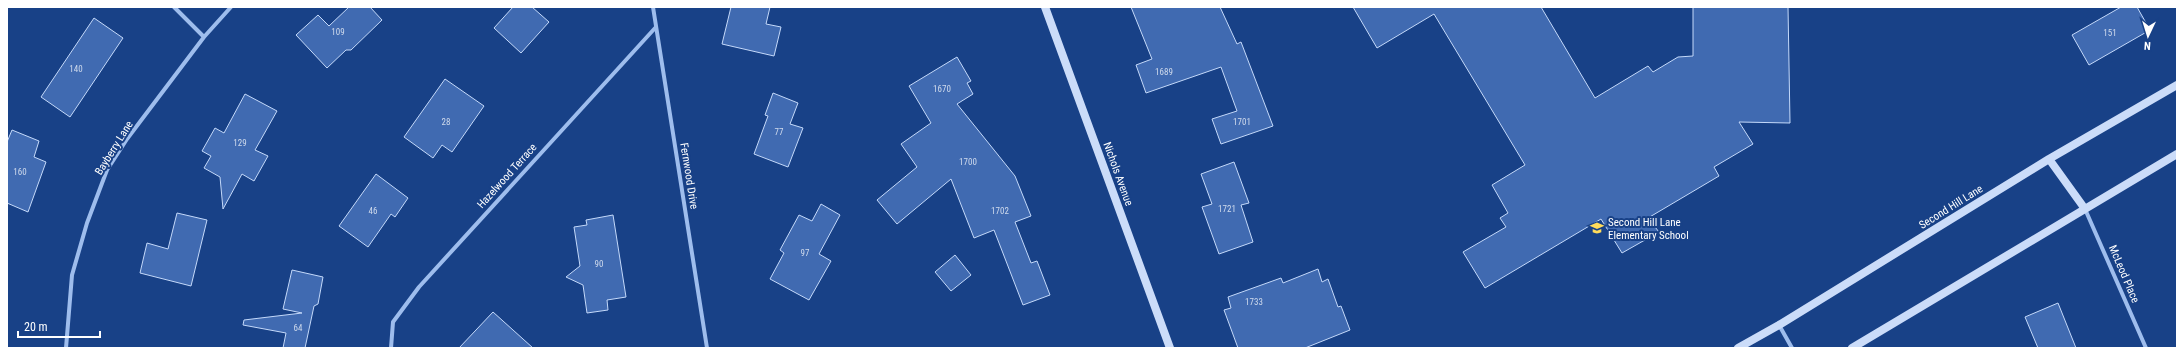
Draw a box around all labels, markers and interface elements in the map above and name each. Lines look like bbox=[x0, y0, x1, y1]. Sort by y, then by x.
north arrow bbox=[2128, 16, 2168, 56]
house number: 109 bbox=[331, 27, 345, 37]
house number: 151 bbox=[2103, 28, 2117, 38]
text: N bbox=[2143, 39, 2151, 52]
house number: 140 bbox=[69, 64, 83, 74]
house number: 1689 bbox=[1155, 67, 1173, 77]
house number: 1670 bbox=[933, 84, 951, 94]
house number: 28 bbox=[442, 117, 450, 127]
house number: 1701 bbox=[1233, 117, 1251, 127]
street label: Bayberry Lane bbox=[92, 119, 136, 177]
house number: 77 bbox=[775, 127, 784, 137]
house number: 129 bbox=[233, 138, 247, 148]
street label: Nichols Avenue bbox=[1100, 140, 1136, 208]
street label: Hazelwood Terrace bbox=[474, 141, 540, 211]
street label: Fernwood Drive bbox=[677, 142, 701, 210]
house number: 1700 bbox=[959, 157, 977, 167]
house number: 160 bbox=[13, 167, 27, 177]
street label: Second Hill Lane bbox=[1917, 182, 1985, 232]
house number: 1721 bbox=[1218, 204, 1236, 214]
house number: 46 bbox=[369, 206, 377, 216]
house number: 1702 bbox=[991, 206, 1009, 216]
place label: Second Hill Lane Elementary School bbox=[1608, 216, 1689, 242]
school or university icon: Second Hill Lane Elementary School bbox=[1589, 220, 1605, 236]
street label: McLeod Place bbox=[2106, 243, 2142, 305]
house number: 97 bbox=[801, 248, 810, 258]
house number: 90 bbox=[595, 259, 603, 269]
house number: 1733 bbox=[1245, 297, 1263, 307]
scale bar bbox=[18, 313, 100, 339]
text: 20 m bbox=[24, 320, 48, 334]
house number: 64 bbox=[294, 323, 303, 333]

